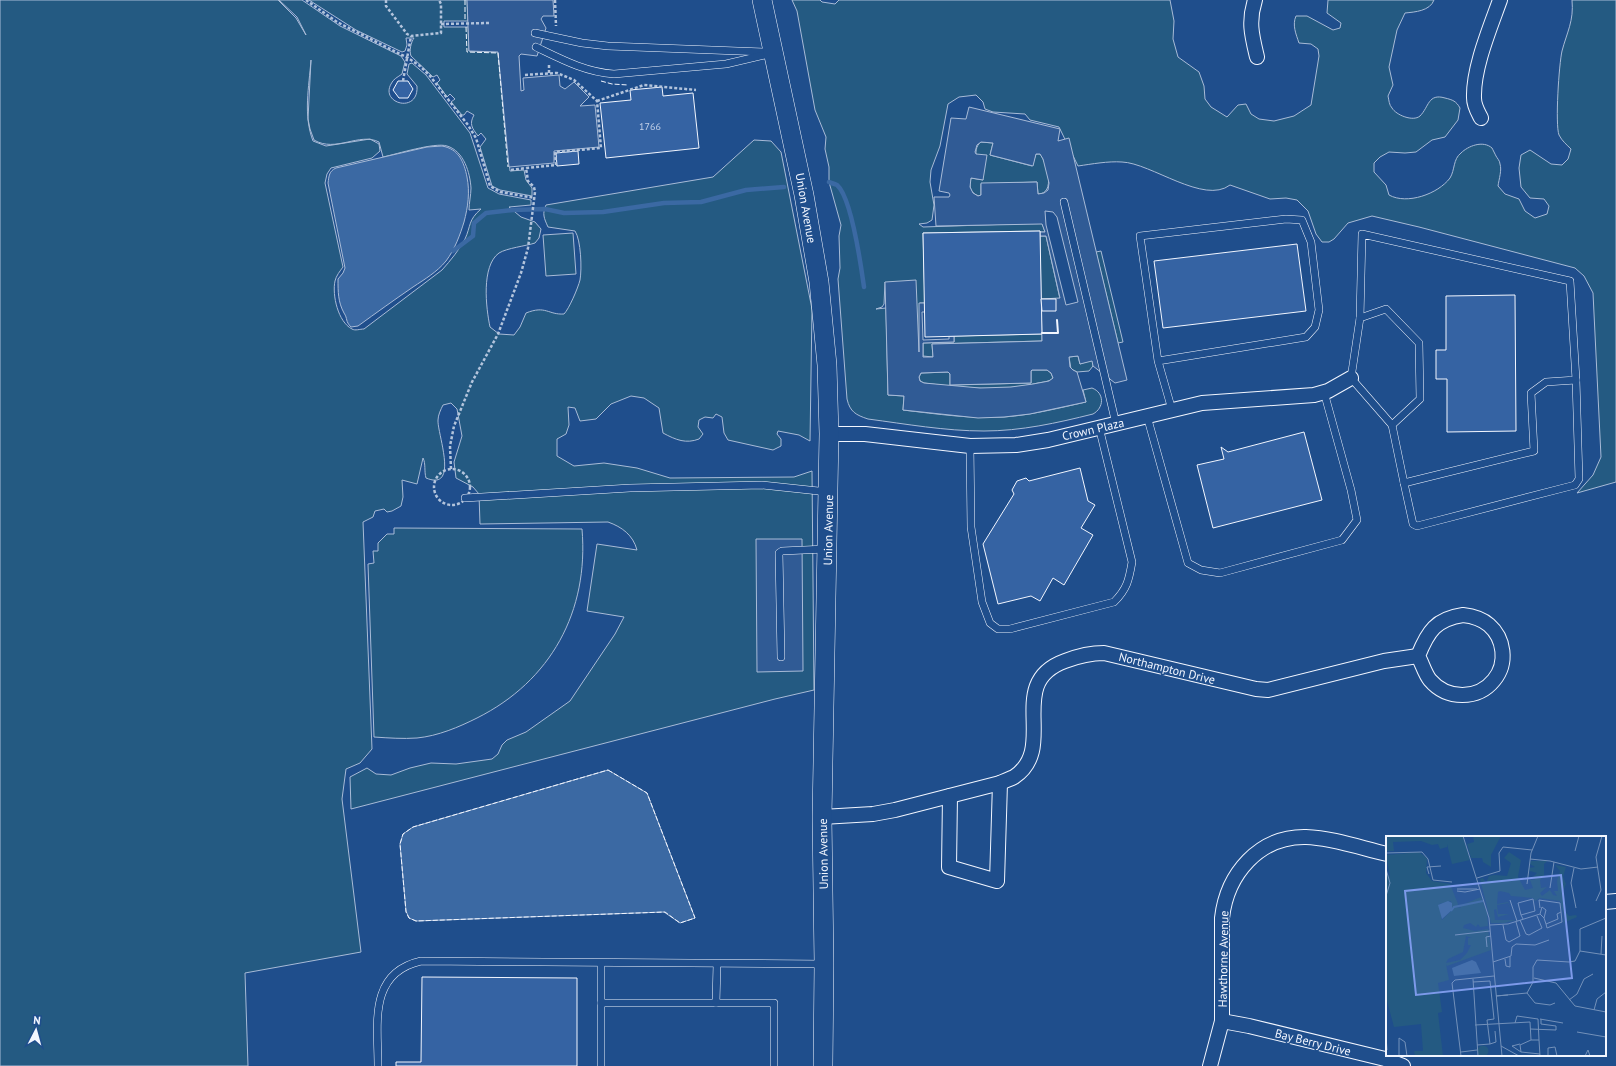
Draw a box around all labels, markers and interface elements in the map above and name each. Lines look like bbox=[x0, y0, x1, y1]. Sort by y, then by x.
house number: 1766 bbox=[639, 120, 661, 133]
street label: Union Avenue bbox=[792, 172, 820, 244]
street label: Crown Plaza bbox=[1061, 415, 1125, 443]
street label: Union Avenue bbox=[820, 494, 836, 566]
street label: Northampton Drive bbox=[1117, 649, 1217, 687]
street label: Union Avenue bbox=[815, 818, 831, 890]
inset map bbox=[1386, 836, 1606, 1056]
street label: Hawthorne Avenue bbox=[1215, 910, 1231, 1008]
north arrow bbox=[16, 1010, 56, 1050]
text: N bbox=[33, 1013, 41, 1027]
street label: Bay Berry Drive bbox=[1273, 1025, 1353, 1059]

